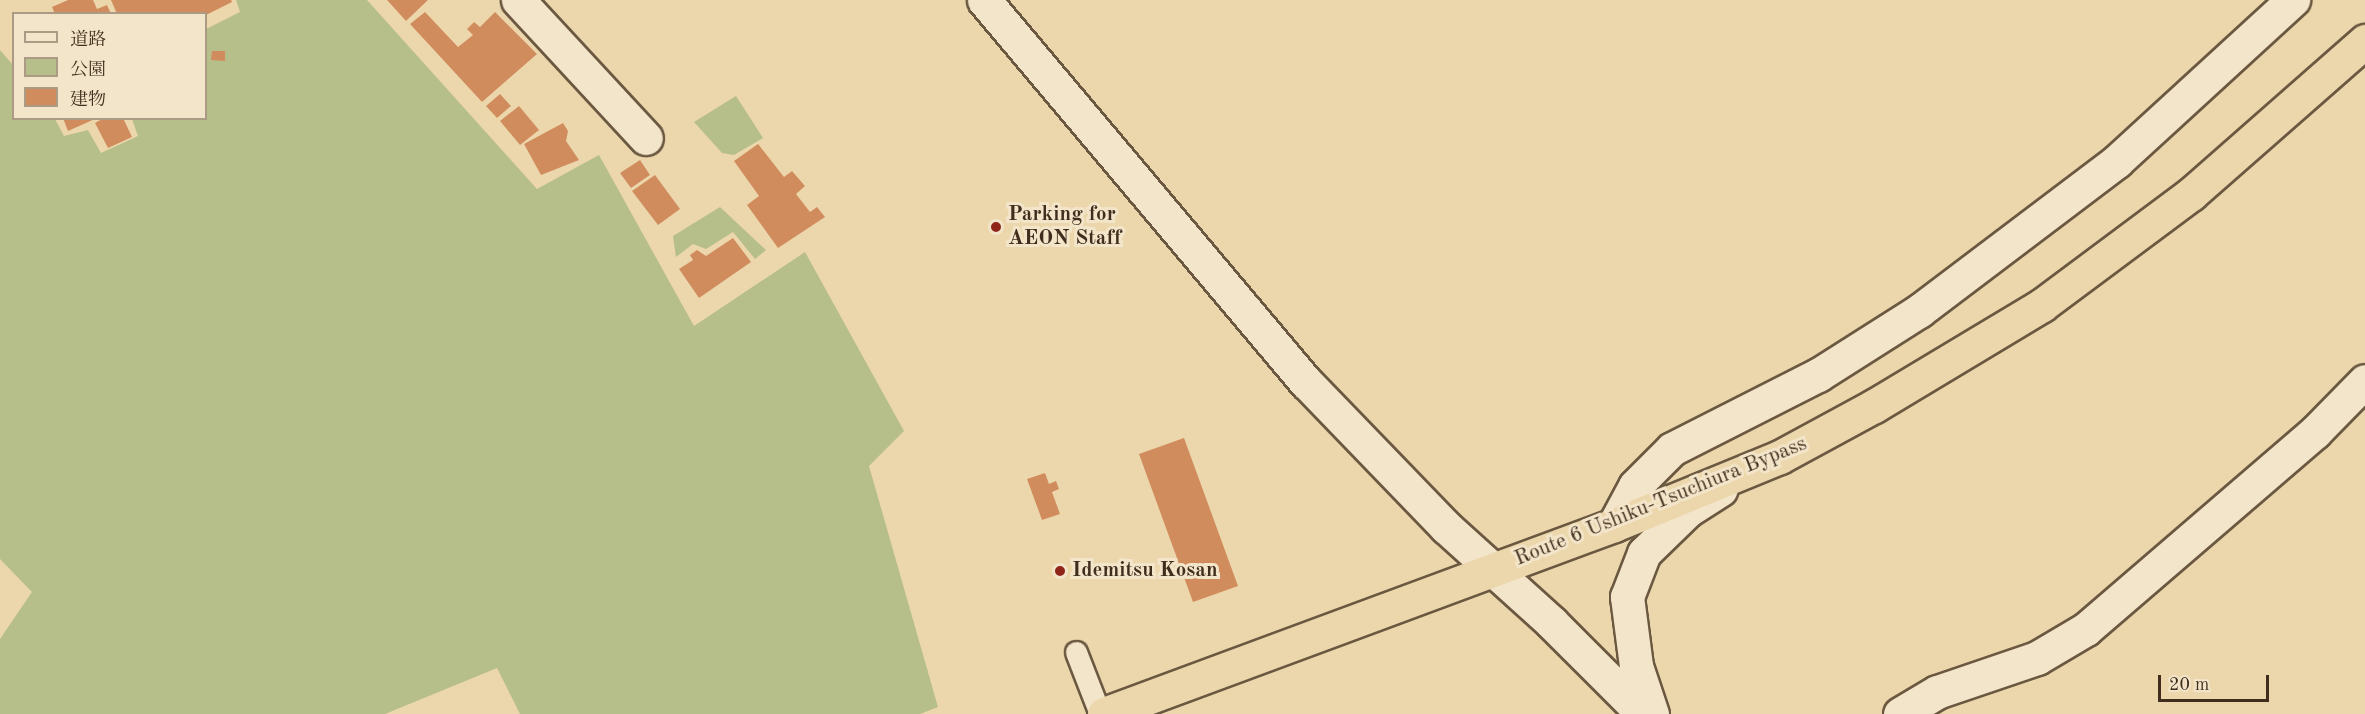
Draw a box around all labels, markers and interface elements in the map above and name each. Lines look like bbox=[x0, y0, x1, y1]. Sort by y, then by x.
legend bbox=[12, 12, 207, 120]
text: 道路 bbox=[70, 31, 106, 49]
text: 公園 bbox=[70, 61, 106, 79]
text: 建物 bbox=[70, 91, 106, 109]
place label: Parking for AEON Staff bbox=[1008, 202, 1121, 252]
marker: Parking for AEON Staff bbox=[989, 220, 1003, 234]
street label: Route 6 Ushiku-Tsuchiura Bypass bbox=[1511, 432, 1811, 572]
place label: Idemitsu Kosan bbox=[1072, 558, 1218, 584]
marker: Idemitsu Kosan bbox=[1053, 564, 1067, 578]
scale bar bbox=[2161, 663, 2272, 701]
text: 20 m bbox=[2169, 676, 2209, 694]

